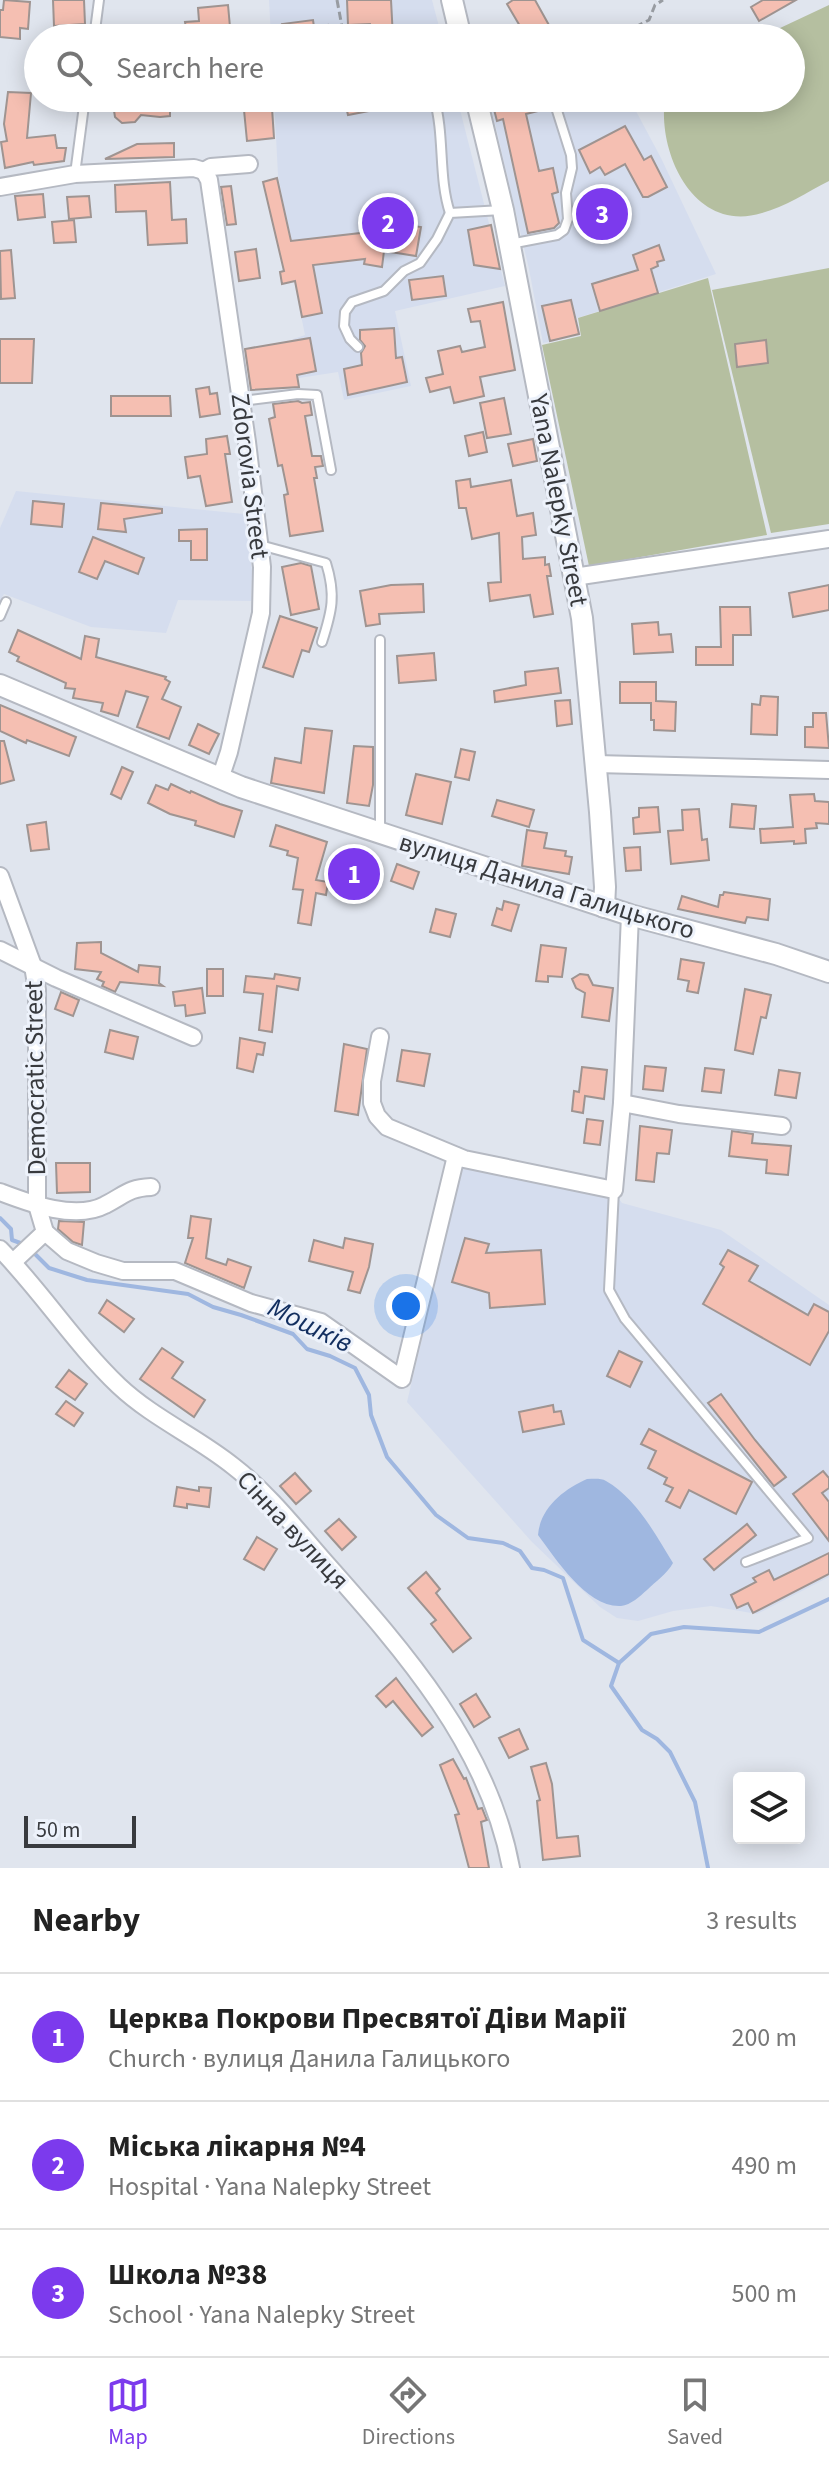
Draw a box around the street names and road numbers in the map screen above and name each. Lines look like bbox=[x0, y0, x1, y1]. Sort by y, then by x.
street label: Yana Nalepky Street bbox=[520, 390, 598, 609]
street label: Zdorovia Street bbox=[221, 391, 279, 561]
street label: вулиця Данила Галицького bbox=[395, 823, 699, 949]
street label: Democratic Street bbox=[15, 980, 55, 1176]
street label: Сінна вулиця bbox=[228, 1462, 358, 1598]

